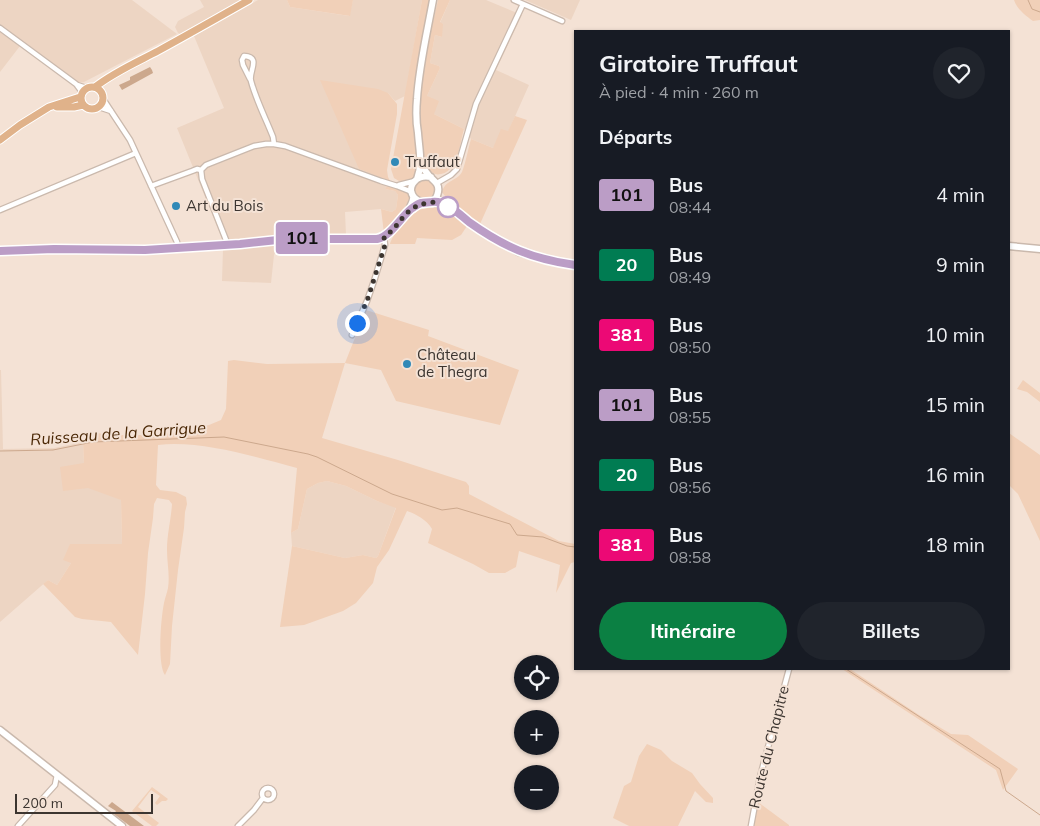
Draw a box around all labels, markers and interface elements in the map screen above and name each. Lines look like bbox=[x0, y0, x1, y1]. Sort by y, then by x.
button: heart bbox=[933, 47, 985, 99]
text: Giratoire Truffaut bbox=[599, 48, 798, 78]
text: À pied · 4 min · 260 m bbox=[599, 82, 759, 102]
text: Départs bbox=[599, 125, 672, 149]
place label: Truffaut bbox=[405, 152, 460, 171]
marker: Truffaut bbox=[389, 156, 401, 168]
text: Bus bbox=[669, 173, 703, 197]
text: 101 bbox=[610, 183, 643, 206]
text: 4 min bbox=[936, 183, 985, 207]
place label: Art du Bois bbox=[186, 196, 263, 215]
unlabelled marker bbox=[437, 196, 459, 218]
text: 08:44 bbox=[669, 197, 711, 217]
marker: Art du Bois bbox=[170, 200, 182, 212]
line badge: 101 bbox=[273, 222, 331, 254]
text: 101 bbox=[286, 226, 318, 249]
text: Bus bbox=[669, 243, 703, 267]
text: 20 bbox=[616, 253, 637, 276]
text: 9 min bbox=[936, 253, 985, 277]
text: 08:49 bbox=[669, 267, 711, 287]
your location bbox=[345, 311, 370, 336]
text: Bus bbox=[669, 313, 703, 337]
text: 381 bbox=[610, 323, 643, 346]
text: 10 min bbox=[925, 323, 985, 347]
text: 08:50 bbox=[669, 337, 711, 357]
place label: Château de Thegra bbox=[417, 345, 488, 381]
marker: Château de Thegra bbox=[401, 358, 413, 370]
text: Bus bbox=[669, 383, 703, 407]
text: 101 bbox=[610, 393, 643, 416]
text: 15 min bbox=[925, 393, 985, 417]
text: 08:55 bbox=[669, 407, 711, 427]
water label: Ruisseau de la Garrigue bbox=[29, 417, 207, 449]
text: Bus bbox=[669, 453, 703, 477]
text: 20 bbox=[616, 463, 637, 486]
text: 16 min bbox=[925, 463, 985, 487]
text: 08:56 bbox=[669, 477, 711, 497]
text: Bus bbox=[669, 523, 703, 547]
text: 381 bbox=[610, 533, 643, 556]
text: 18 min bbox=[925, 533, 985, 557]
text: 08:58 bbox=[669, 547, 711, 567]
button: Itinéraire bbox=[599, 602, 787, 660]
button: Billets bbox=[797, 602, 985, 660]
map controls bbox=[514, 655, 559, 810]
button: locate bbox=[514, 655, 559, 700]
street label: Route du Chapitre bbox=[744, 684, 793, 810]
button: + bbox=[514, 710, 559, 755]
button: − bbox=[514, 765, 559, 810]
scale bar bbox=[15, 791, 152, 814]
text: 200 m bbox=[22, 794, 63, 812]

